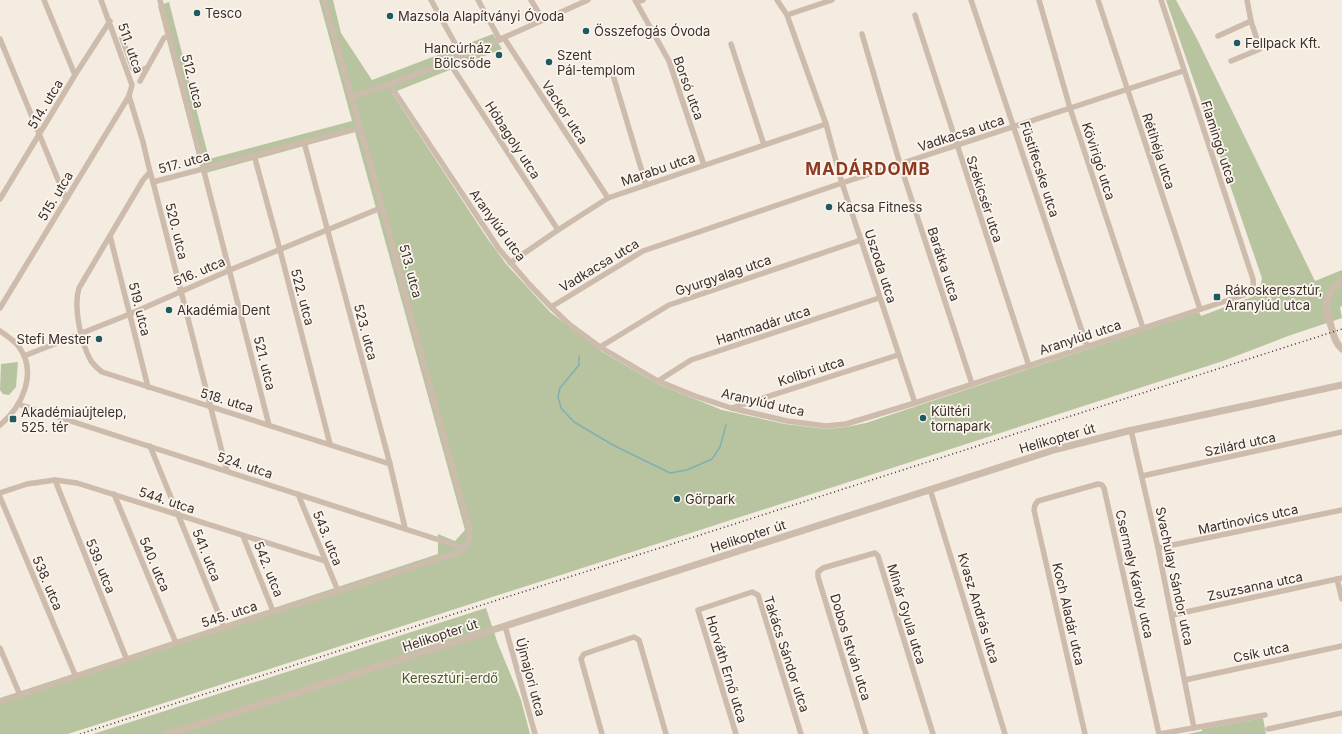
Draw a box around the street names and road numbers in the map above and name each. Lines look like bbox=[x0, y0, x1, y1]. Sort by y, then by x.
street label: 511. utca bbox=[115, 21, 147, 75]
street label: 512. utca bbox=[179, 52, 207, 110]
street label: Borsó utca bbox=[670, 54, 708, 122]
street label: 514. utca bbox=[24, 76, 66, 132]
street label: Vackor utca bbox=[538, 77, 592, 147]
street label: Hóbagoly utca bbox=[482, 98, 544, 182]
street label: Flamingó utca bbox=[1198, 98, 1240, 186]
street label: Vadkacsa utca bbox=[916, 111, 1006, 155]
street label: Rétihéja utca bbox=[1139, 111, 1179, 191]
street label: Füstifecske utca bbox=[1017, 119, 1063, 219]
street label: Kövirigó utca bbox=[1079, 120, 1119, 202]
street label: 517. utca bbox=[156, 147, 212, 177]
street label: Marabu utca bbox=[619, 149, 697, 189]
street label: Székicsér utca bbox=[963, 154, 1007, 244]
street label: 515. utca bbox=[34, 168, 76, 224]
street label: Aranylúd utca bbox=[467, 186, 529, 264]
street label: 520. utca bbox=[162, 201, 192, 261]
street label: Barátka utca bbox=[924, 225, 964, 303]
street label: Uszoda utca bbox=[862, 227, 900, 305]
street label: Vadkacsa utca bbox=[556, 235, 642, 295]
street label: 513. utca bbox=[396, 242, 426, 300]
street label: Gyurgyalag utca bbox=[673, 251, 773, 299]
street label: 516. utca bbox=[171, 253, 227, 289]
street label: 522. utca bbox=[288, 267, 318, 327]
street label: 519. utca bbox=[126, 280, 154, 338]
street label: 523. utca bbox=[351, 302, 381, 362]
street label: Hantmadár utca bbox=[714, 302, 812, 348]
street label: Aranylúd utca bbox=[1037, 316, 1123, 358]
street label: 521. utca bbox=[251, 334, 279, 392]
street label: Kolibri utca bbox=[776, 353, 846, 389]
street label: 518. utca bbox=[198, 384, 256, 416]
street label: Aranylúd utca bbox=[720, 385, 806, 419]
street label: Helikopter út bbox=[1017, 420, 1097, 456]
street label: Szilárd utca bbox=[1203, 429, 1277, 459]
street label: 524. utca bbox=[215, 448, 275, 482]
street label: 544. utca bbox=[137, 483, 197, 517]
street label: Martinovics utca bbox=[1197, 501, 1299, 537]
street label: Svachulay Sándor utca bbox=[1152, 505, 1198, 647]
street label: 543. utca bbox=[310, 508, 346, 568]
street label: Csermely Károly utca bbox=[1112, 508, 1158, 640]
street label: Helikopter út bbox=[708, 516, 788, 556]
street label: 541. utca bbox=[189, 526, 225, 584]
street label: 540. utca bbox=[136, 534, 174, 594]
street label: 539. utca bbox=[83, 536, 119, 596]
street label: 542. utca bbox=[251, 539, 287, 599]
street label: Kvasz András utca bbox=[955, 551, 1003, 665]
street label: 538. utca bbox=[29, 553, 67, 613]
street label: Koch Aladár utca bbox=[1049, 561, 1089, 667]
street label: Minár Gyula utca bbox=[884, 562, 930, 666]
street label: Zsuzsanna utca bbox=[1206, 568, 1304, 604]
street label: Dobos István utca bbox=[827, 592, 875, 702]
street label: Takács Sándor utca bbox=[761, 594, 813, 714]
street label: 545. utca bbox=[199, 597, 259, 631]
street label: Horváth Ernő utca bbox=[703, 613, 751, 725]
street label: Helikopter út bbox=[400, 615, 480, 655]
street label: Újmajori utca bbox=[513, 636, 549, 718]
street label: Csík utca bbox=[1231, 638, 1291, 666]

